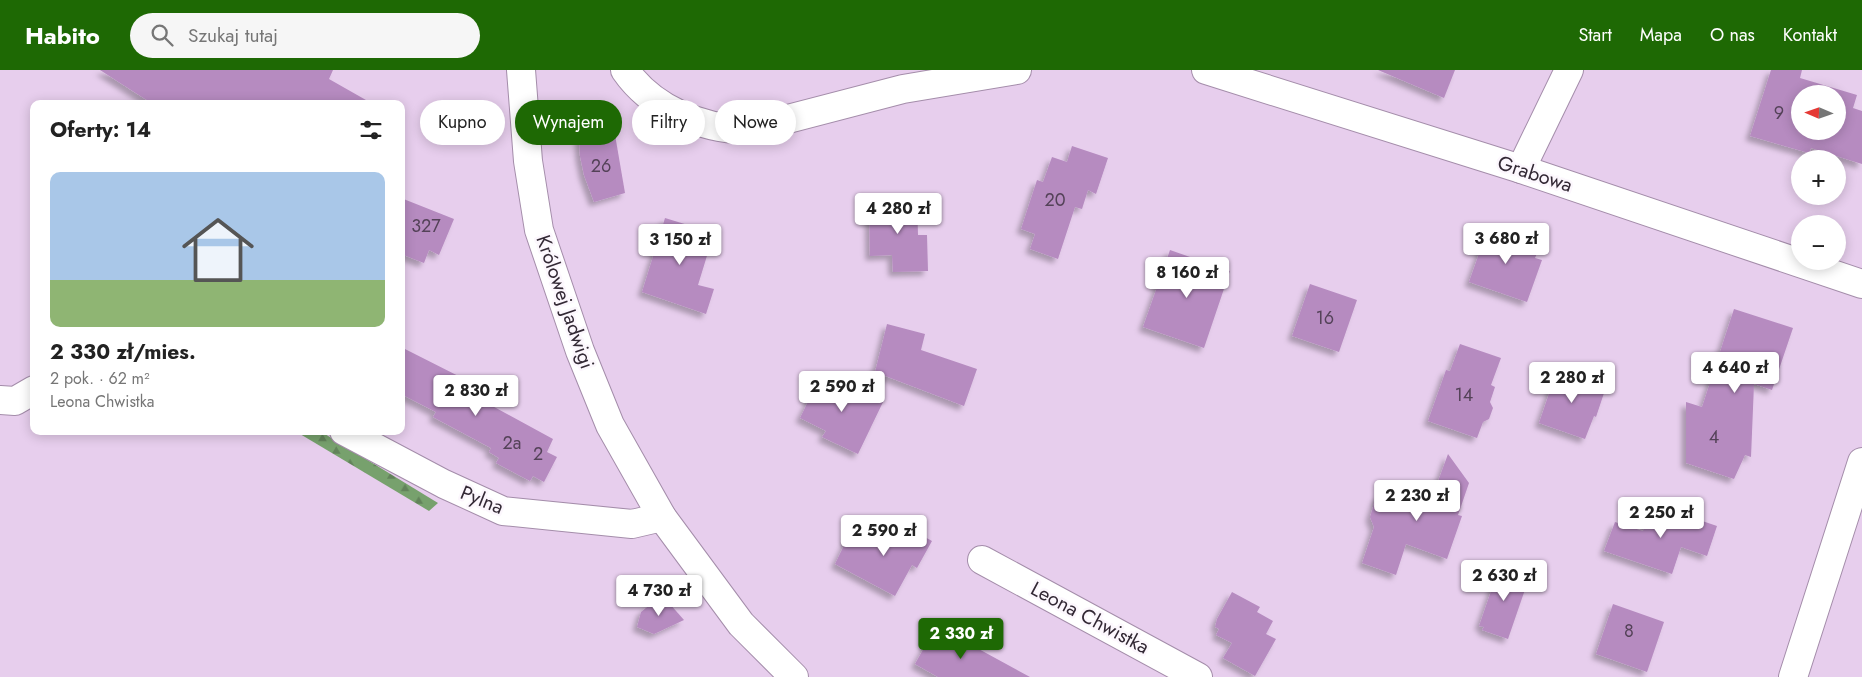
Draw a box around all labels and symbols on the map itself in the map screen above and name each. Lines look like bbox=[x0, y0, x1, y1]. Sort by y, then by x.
north arrow bbox=[1791, 85, 1846, 140]
house number: 9 bbox=[1774, 100, 1784, 126]
street label: Grabowa bbox=[1494, 148, 1576, 200]
house number: 26 bbox=[591, 153, 611, 179]
house number: 20 bbox=[1044, 187, 1066, 213]
pin: 4 280 zł bbox=[846, 192, 950, 235]
house number: 327 bbox=[411, 213, 441, 239]
pin: 3 680 zł bbox=[1454, 222, 1558, 265]
pin: 3 150 zł bbox=[628, 224, 732, 266]
street label: Królowej Jadwigi bbox=[529, 231, 601, 373]
pin: 8 160 zł bbox=[1135, 256, 1239, 299]
house number: 16 bbox=[1316, 305, 1334, 331]
pin: 4 640 zł bbox=[1683, 352, 1787, 394]
pin: 2 280 zł bbox=[1520, 362, 1624, 404]
pin: 2 590 zł bbox=[790, 370, 894, 413]
pin: 2 830 zł bbox=[424, 374, 528, 417]
house number: 14 bbox=[1455, 382, 1473, 408]
house number: 4 bbox=[1709, 424, 1719, 450]
house number: 2a bbox=[503, 430, 521, 456]
house number: 2 bbox=[533, 441, 543, 467]
street label: Pylna bbox=[456, 478, 508, 522]
pin: 2 230 zł bbox=[1365, 480, 1469, 522]
pin: 2 250 zł bbox=[1609, 496, 1713, 539]
pin: 2 590 zł bbox=[832, 514, 936, 557]
pin: 2 630 zł bbox=[1452, 560, 1556, 602]
pin: 4 730 zł bbox=[607, 574, 711, 617]
street label: Leona Chwistka bbox=[1026, 575, 1154, 661]
pin: 2 330 zł bbox=[909, 618, 1013, 660]
house number: 8 bbox=[1624, 618, 1634, 644]

